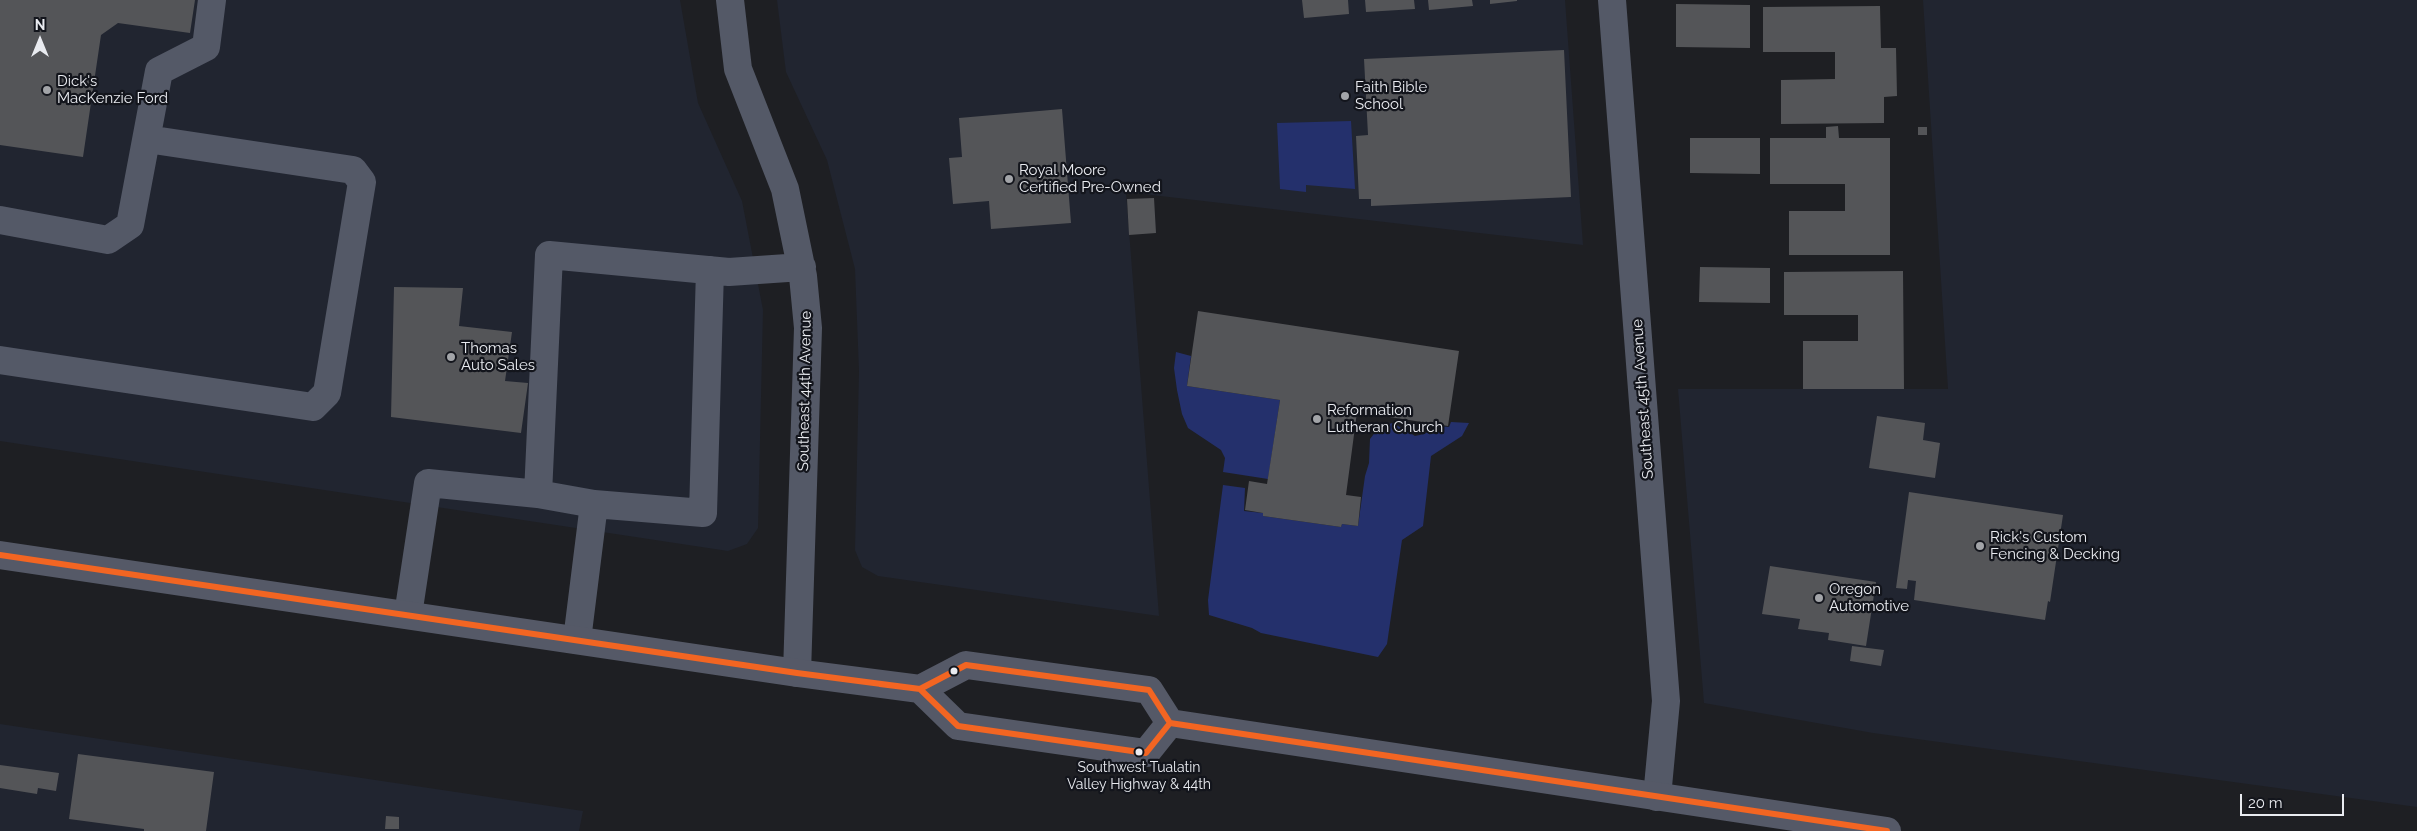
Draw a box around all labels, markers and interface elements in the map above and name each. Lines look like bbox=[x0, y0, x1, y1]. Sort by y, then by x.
north arrow bbox=[15, 15, 65, 65]
text: N bbox=[35, 17, 45, 33]
place label: Dick's MacKenzie Ford bbox=[57, 72, 168, 107]
place label: Faith Bible School bbox=[1355, 78, 1427, 113]
marker: Dick's MacKenzie Ford bbox=[41, 84, 53, 96]
marker: Faith Bible School bbox=[1339, 90, 1351, 102]
place label: Royal Moore Certified Pre-Owned bbox=[1019, 161, 1161, 196]
marker: Royal Moore Certified Pre-Owned bbox=[1003, 173, 1015, 185]
street label: Southeast 44th Avenue bbox=[795, 311, 815, 471]
street label: Southeast 45th Avenue bbox=[1628, 318, 1658, 480]
place label: Thomas Auto Sales bbox=[461, 339, 535, 374]
marker: Thomas Auto Sales bbox=[445, 351, 457, 363]
place label: Reformation Lutheran Church bbox=[1327, 401, 1443, 436]
marker: Reformation Lutheran Church bbox=[1311, 413, 1323, 425]
place label: Rick's Custom Fencing & Decking bbox=[1990, 528, 2120, 563]
marker: Rick's Custom Fencing & Decking bbox=[1974, 540, 1986, 552]
place label: Oregon Automotive bbox=[1829, 580, 1909, 615]
marker: Oregon Automotive bbox=[1813, 592, 1825, 604]
unlabelled marker bbox=[949, 666, 959, 676]
marker: Southwest Tualatin Valley Highway & 44th bbox=[1134, 747, 1144, 757]
place label: Southwest Tualatin Valley Highway & 44th bbox=[1067, 760, 1211, 792]
scale bar bbox=[2242, 784, 2346, 816]
text: 20 m bbox=[2248, 794, 2283, 812]

